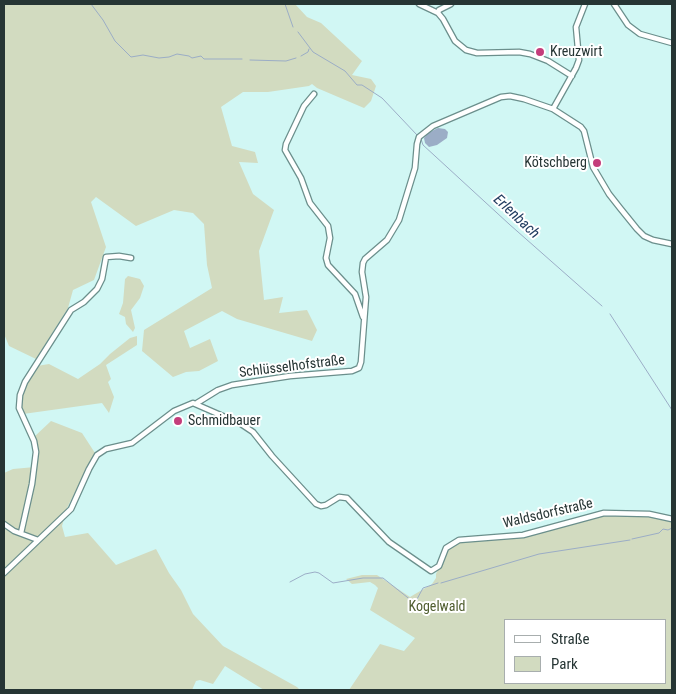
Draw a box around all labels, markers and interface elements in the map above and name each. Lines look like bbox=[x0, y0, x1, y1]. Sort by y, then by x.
place label: Kreuzwirt bbox=[550, 44, 602, 60]
marker: Kreuzwirt bbox=[534, 46, 546, 58]
place label: Kötschberg bbox=[524, 155, 587, 171]
marker: Kötschberg bbox=[591, 157, 603, 169]
water label: Erlenbach bbox=[489, 191, 543, 243]
street label: Schlüsselhofstraße bbox=[238, 352, 346, 382]
place label: Schmidbauer bbox=[188, 413, 260, 429]
marker: Schmidbauer bbox=[172, 415, 184, 427]
street label: Waldsdorfstraße bbox=[502, 496, 594, 532]
park label: Kogelwald bbox=[408, 599, 466, 615]
legend bbox=[503, 619, 666, 684]
text: Straße bbox=[551, 630, 590, 648]
text: Park bbox=[551, 655, 578, 673]

